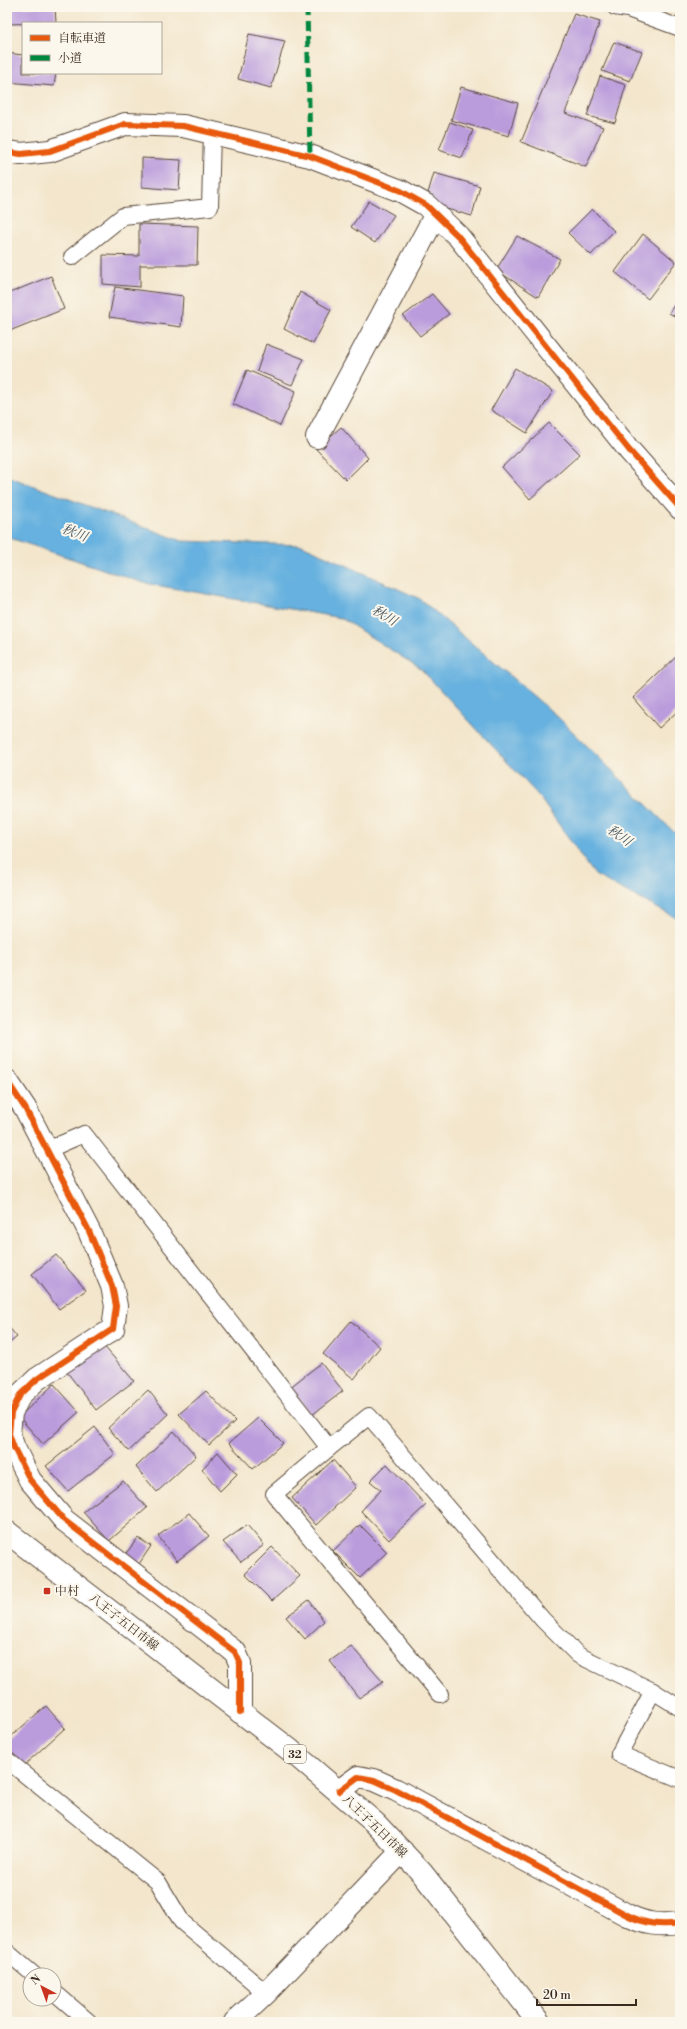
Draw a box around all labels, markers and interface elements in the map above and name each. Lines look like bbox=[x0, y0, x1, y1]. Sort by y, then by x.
legend bbox=[22, 22, 162, 74]
text: 自転車道 bbox=[58, 31, 106, 46]
text: 小道 bbox=[58, 51, 82, 66]
water label: 秋川 bbox=[60, 521, 92, 546]
water label: 秋川 bbox=[369, 602, 401, 630]
water label: 秋川 bbox=[604, 822, 636, 851]
place label: 中村 bbox=[55, 1584, 79, 1599]
marker: 中村 bbox=[42, 1586, 52, 1596]
street label: 八王子五日市線 bbox=[86, 1591, 161, 1654]
road number: 32 bbox=[284, 1745, 306, 1763]
street label: 八王子五日市線 bbox=[339, 1792, 410, 1861]
north arrow bbox=[22, 1967, 62, 2007]
text: N bbox=[28, 1972, 44, 1988]
scale bar bbox=[537, 1981, 636, 2007]
text: 20 m bbox=[543, 1988, 571, 2003]

